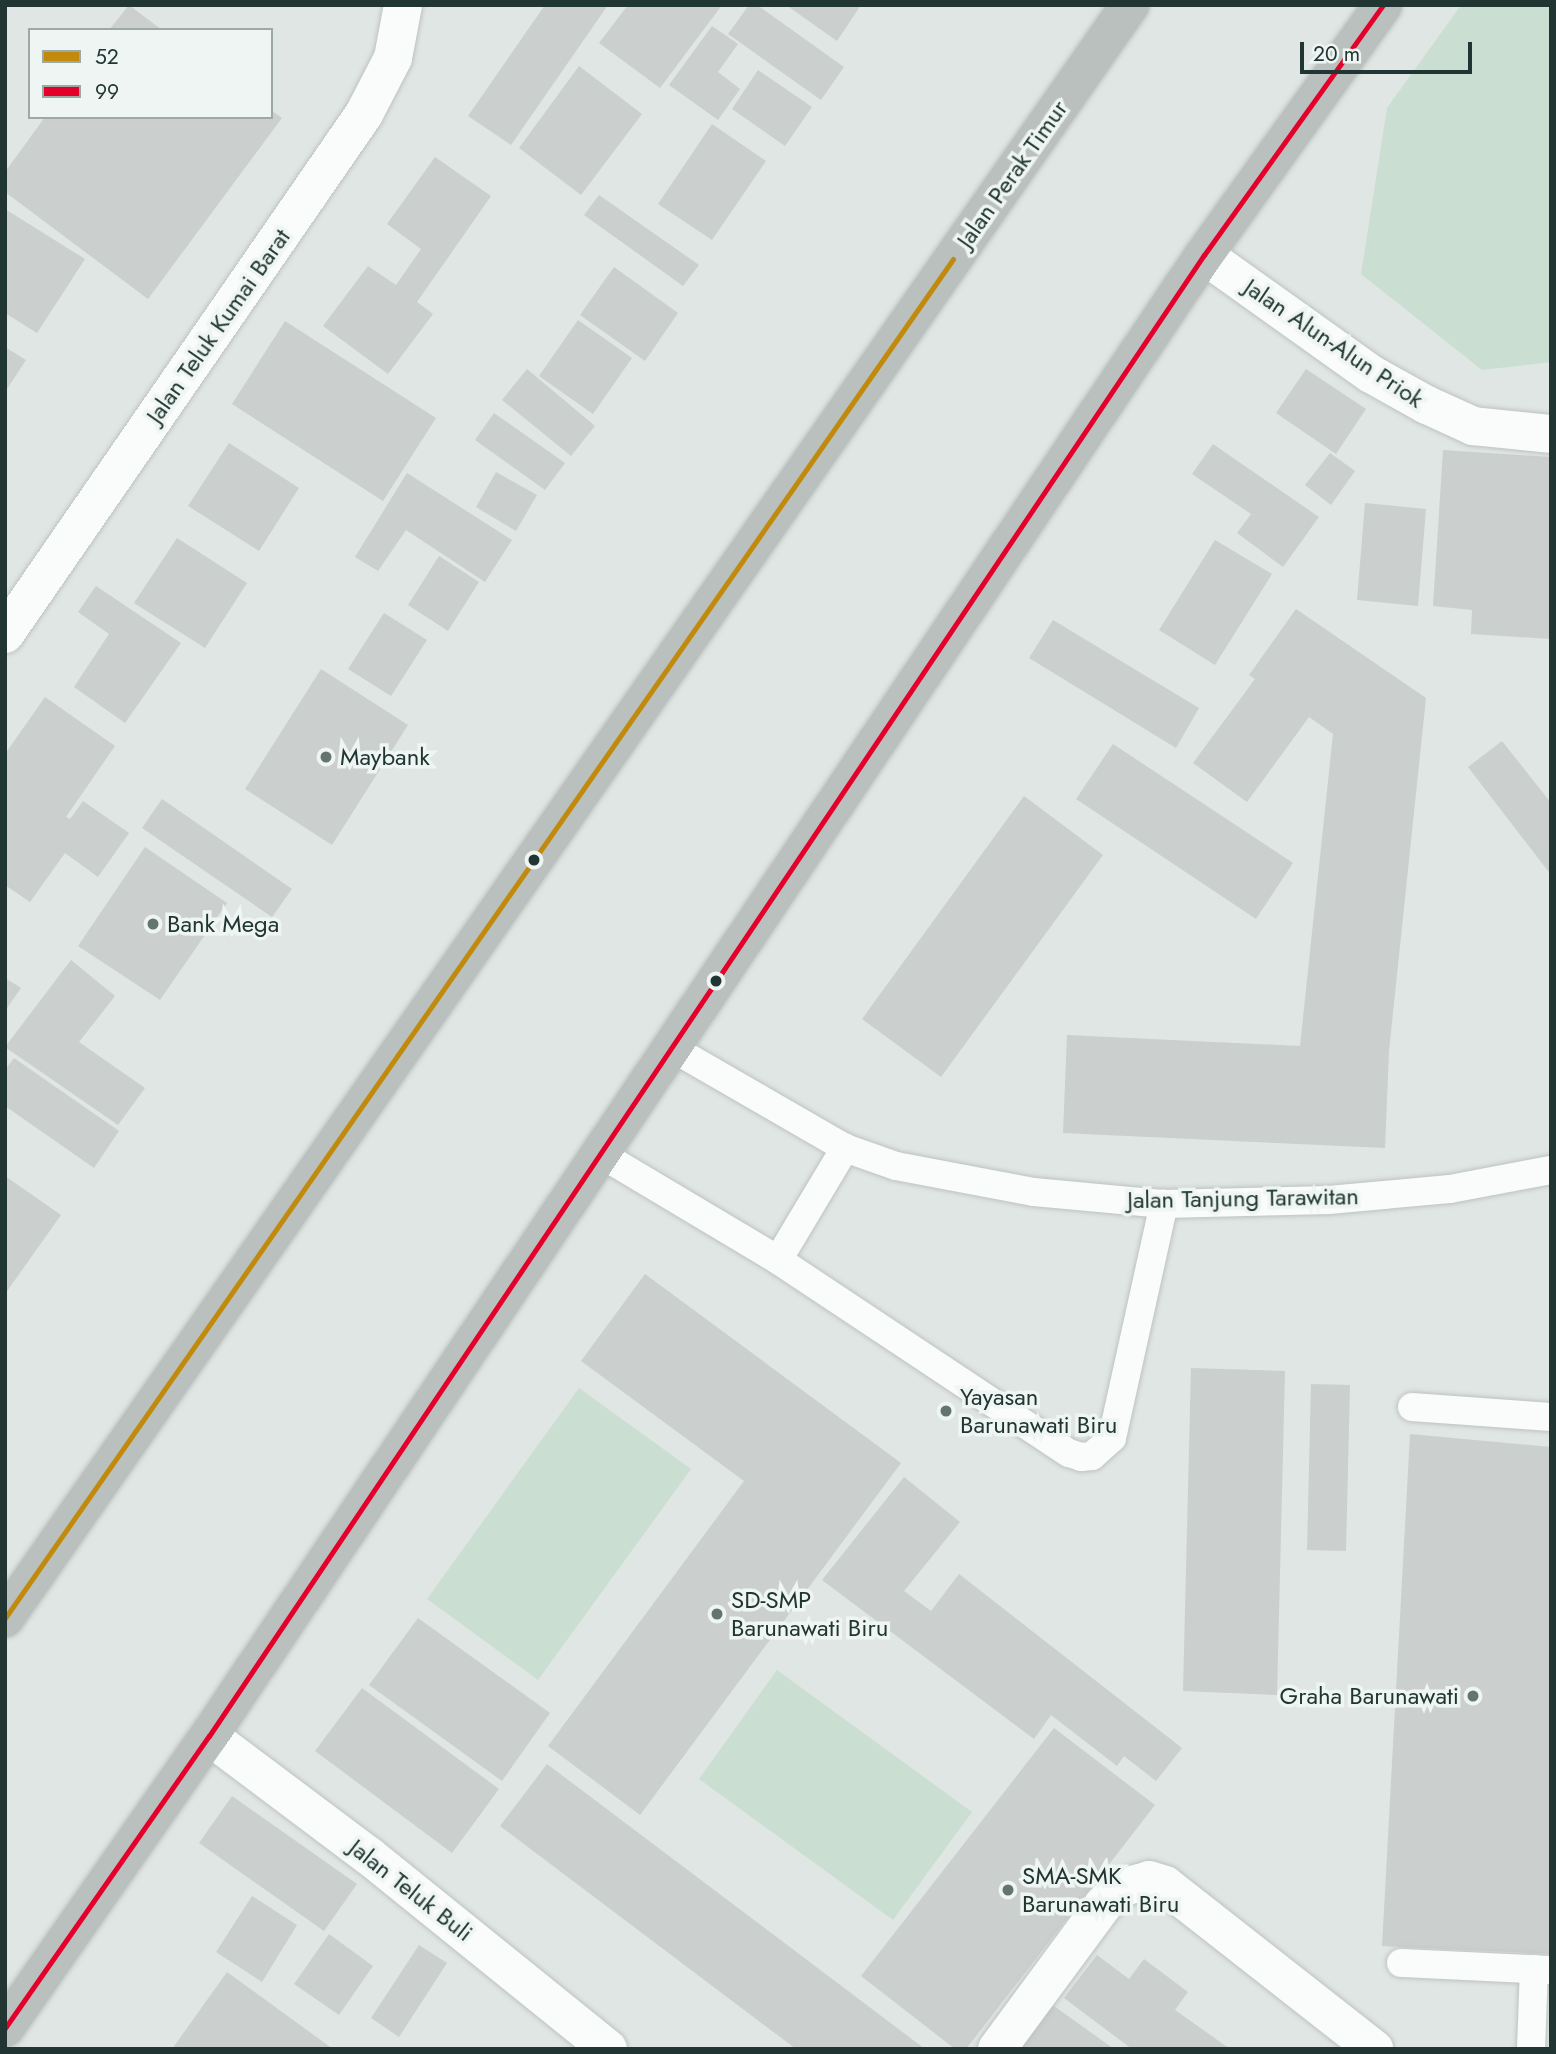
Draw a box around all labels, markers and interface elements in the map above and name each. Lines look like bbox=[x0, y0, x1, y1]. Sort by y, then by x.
legend bbox=[28, 28, 273, 119]
scale bar bbox=[1304, 28, 1476, 72]
text: 20 m bbox=[1313, 39, 1360, 69]
text: 52 bbox=[95, 42, 119, 72]
text: 99 bbox=[95, 77, 119, 107]
street label: Jalan Perak Timur bbox=[950, 95, 1074, 253]
street label: Jalan Teluk Kumai Barat bbox=[140, 223, 296, 429]
street label: Jalan Alun-Alun Priok bbox=[1239, 272, 1429, 414]
place label: Maybank bbox=[340, 743, 430, 771]
marker: Maybank bbox=[318, 749, 334, 765]
unlabelled marker bbox=[527, 853, 541, 867]
place label: Bank Mega bbox=[167, 910, 279, 938]
marker: Bank Mega bbox=[145, 916, 161, 932]
unlabelled marker bbox=[709, 974, 723, 988]
street label: Jalan Tanjung Tarawitan bbox=[1127, 1182, 1359, 1214]
place label: Yayasan Barunawati Biru bbox=[960, 1383, 1117, 1439]
marker: Yayasan Barunawati Biru bbox=[938, 1403, 954, 1419]
place label: SD-SMP Barunawati Biru bbox=[731, 1586, 888, 1642]
marker: SD-SMP Barunawati Biru bbox=[709, 1606, 725, 1622]
place label: Graha Barunawati bbox=[1280, 1682, 1459, 1710]
marker: Graha Barunawati bbox=[1465, 1688, 1481, 1704]
street label: Jalan Teluk Buli bbox=[343, 1833, 479, 1947]
place label: SMA-SMK Barunawati Biru bbox=[1022, 1862, 1179, 1918]
marker: SMA-SMK Barunawati Biru bbox=[1000, 1882, 1016, 1898]

